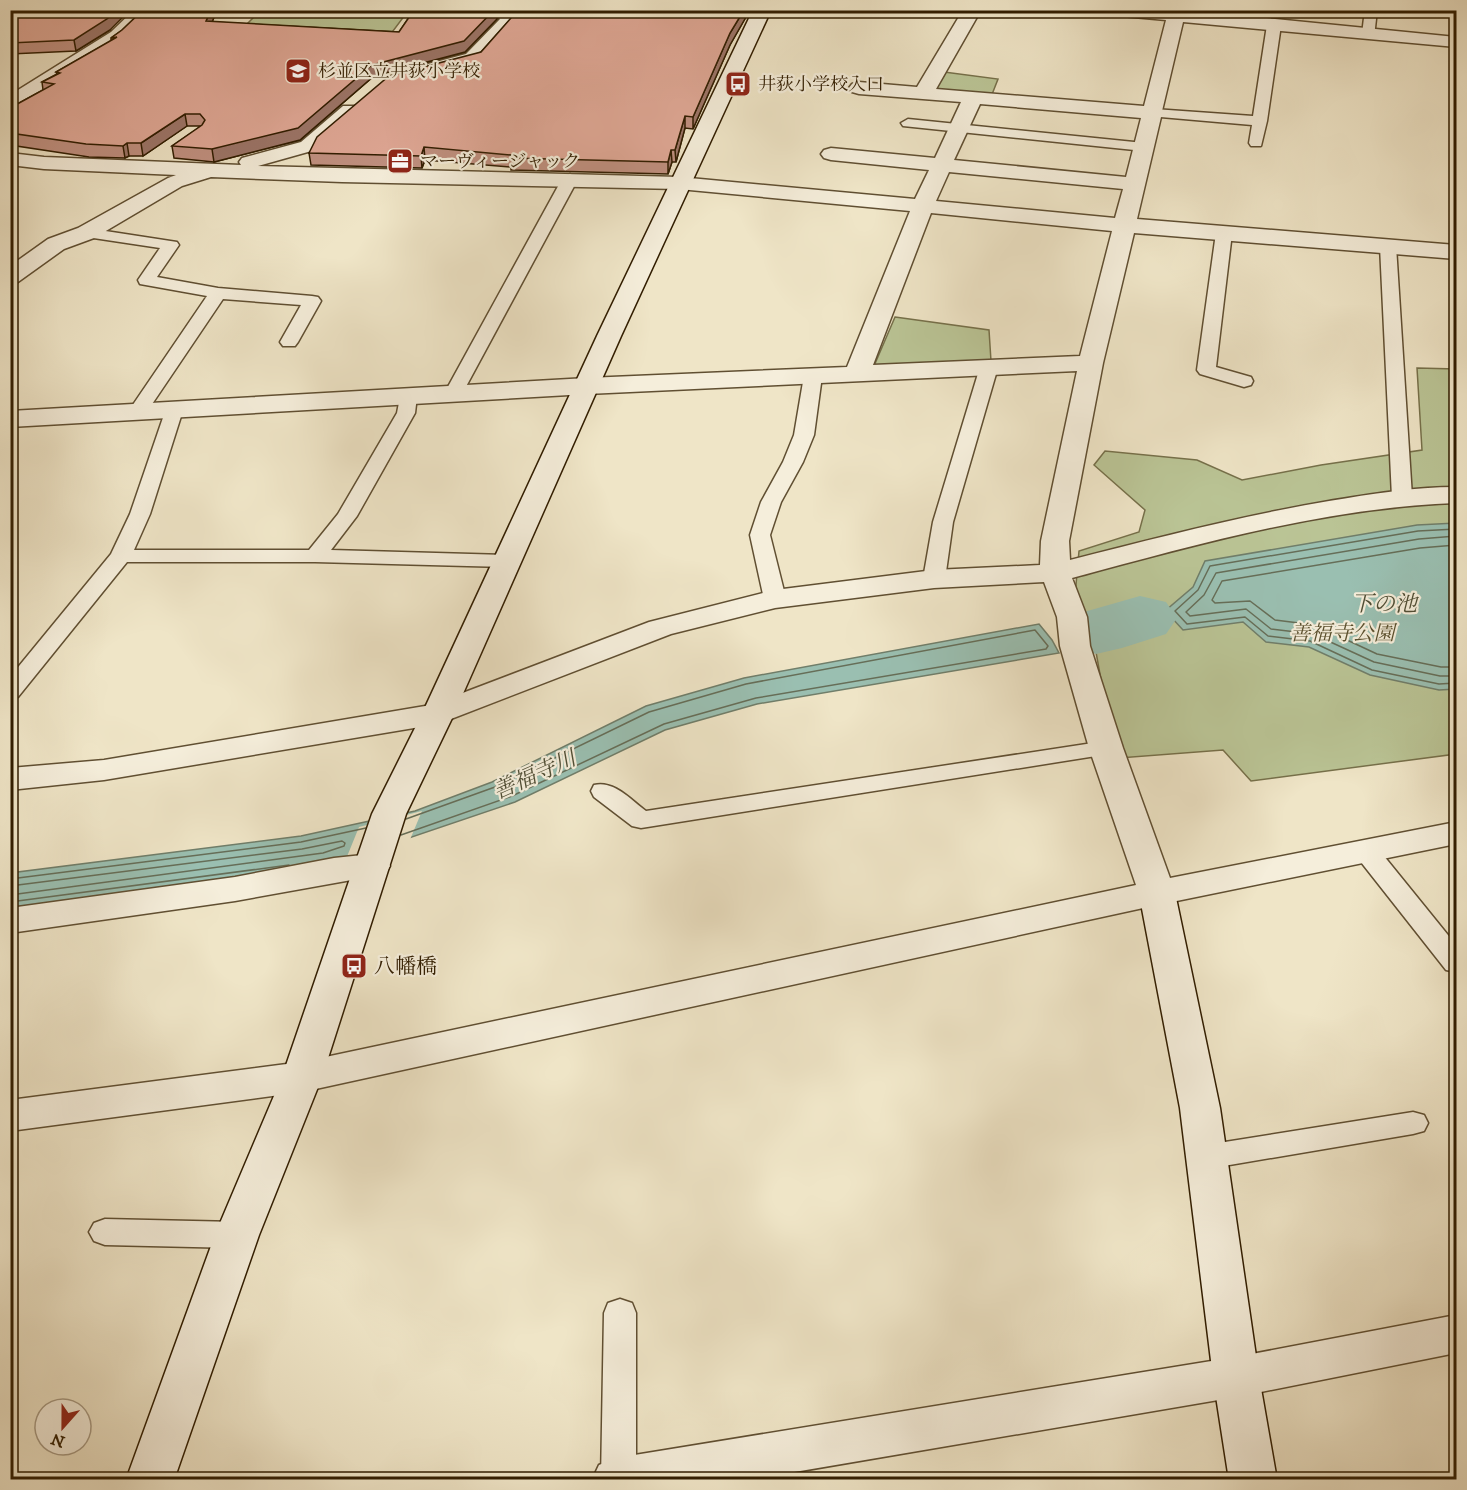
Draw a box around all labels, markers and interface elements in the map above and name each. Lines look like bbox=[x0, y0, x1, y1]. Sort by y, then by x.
school or university icon: 杉並区立井荻小学校 bbox=[283, 56, 313, 86]
place label: 杉並区立井荻小学校 bbox=[318, 61, 480, 83]
bus stop icon: 井荻小学校入口 bbox=[723, 69, 753, 99]
place label: 井荻小学校入口 bbox=[758, 74, 884, 96]
office icon: マーヴィージャック bbox=[385, 146, 415, 176]
place label: マーヴィージャック bbox=[420, 151, 580, 173]
water label: 下の池 bbox=[1351, 591, 1420, 618]
park label: 善福寺公園 bbox=[1290, 621, 1397, 647]
water label: 善福寺川 bbox=[489, 744, 582, 806]
bus stop icon: 八幡橋 bbox=[339, 951, 369, 981]
place label: 八幡橋 bbox=[374, 954, 437, 980]
north arrow bbox=[33, 1397, 93, 1457]
text: N bbox=[48, 1428, 68, 1452]

